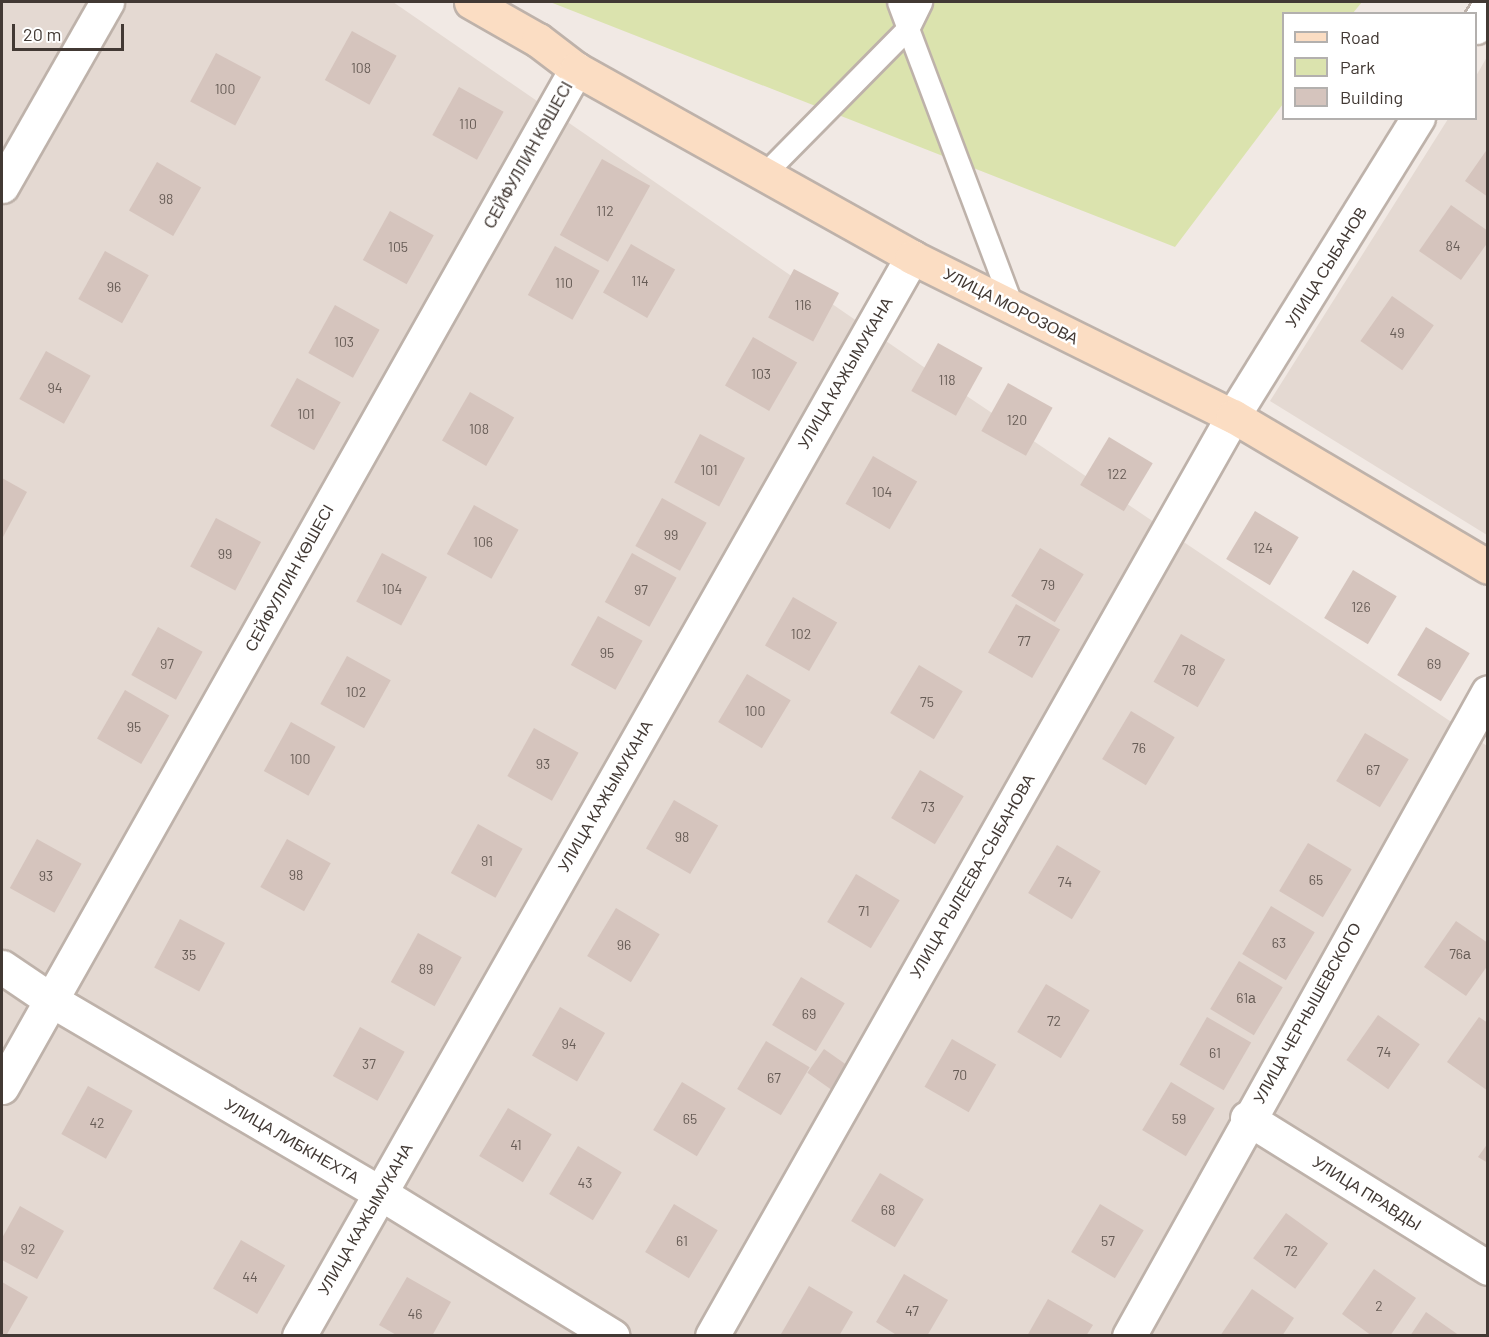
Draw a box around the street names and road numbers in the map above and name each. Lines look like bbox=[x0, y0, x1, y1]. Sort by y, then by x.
street label: СЕЙФУЛЛИН КӨШЕСІ bbox=[480, 78, 576, 232]
street label: УЛИЦА СЫБАНОВ bbox=[1281, 203, 1371, 331]
street label: УЛИЦА МОРОЗОВА bbox=[940, 264, 1082, 348]
street label: УЛИЦА КАЖЫМУКАНА bbox=[794, 294, 896, 452]
street label: СЕЙФУЛЛИН КӨШЕСІ bbox=[241, 501, 337, 655]
street label: УЛИЦА КАЖЫМУКАНА bbox=[554, 717, 656, 875]
street label: УЛИЦА РЫЛЕЕВА-СЫБАНОВА bbox=[906, 771, 1038, 981]
street label: УЛИЦА ЧЕРНЫШЕВСКОГО bbox=[1249, 919, 1365, 1107]
street label: УЛИЦА ЛИБКНЕХТА bbox=[221, 1095, 363, 1187]
street label: УЛИЦА КАЖЫМУКАНА bbox=[314, 1140, 416, 1298]
street label: УЛИЦА ПРАВДЫ bbox=[1309, 1152, 1425, 1234]

